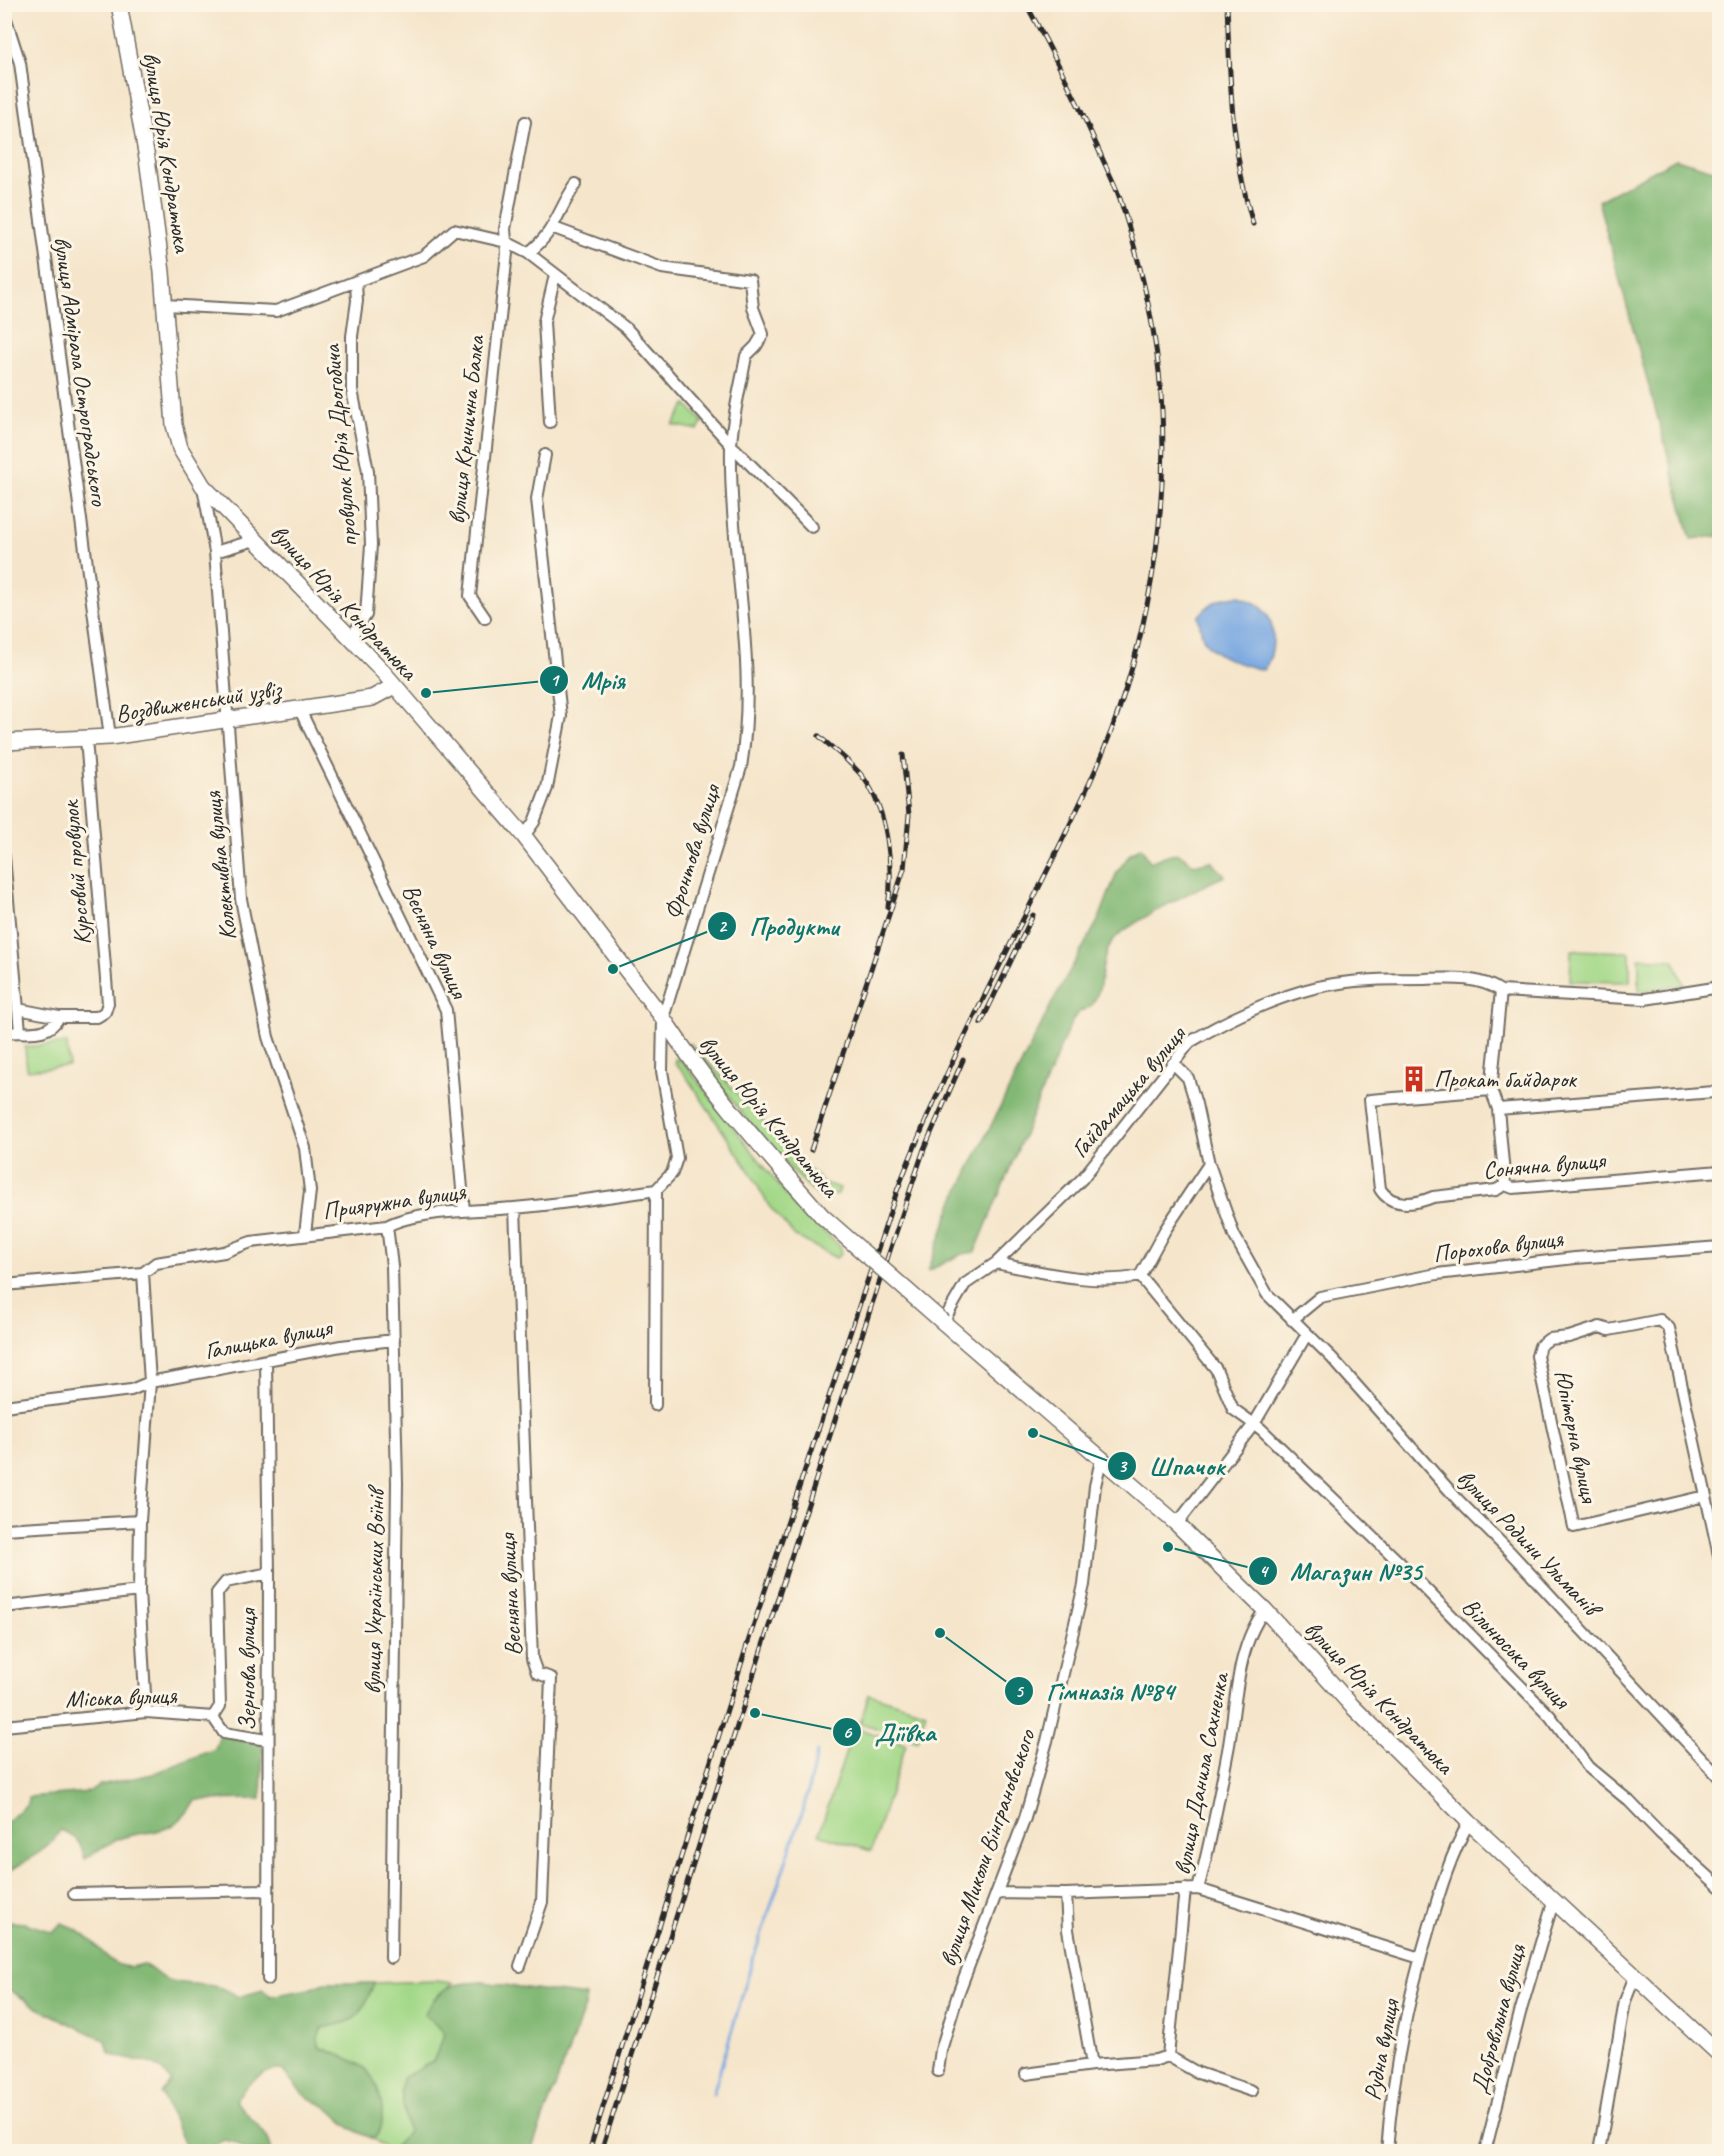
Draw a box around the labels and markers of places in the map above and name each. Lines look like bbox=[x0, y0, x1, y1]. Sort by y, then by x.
callout: Мрія bbox=[539, 658, 637, 702]
callout: Продукти bbox=[707, 904, 851, 948]
building icon: Прокат байдарок bbox=[1399, 1064, 1429, 1094]
place label: Прокат байдарок bbox=[1434, 1064, 1578, 1094]
callout: Шпачок bbox=[1107, 1444, 1237, 1488]
callout: Магазин №35 bbox=[1248, 1549, 1434, 1593]
callout: Гімназія №84 bbox=[1004, 1669, 1186, 1713]
callout: Діївка bbox=[832, 1710, 947, 1754]

